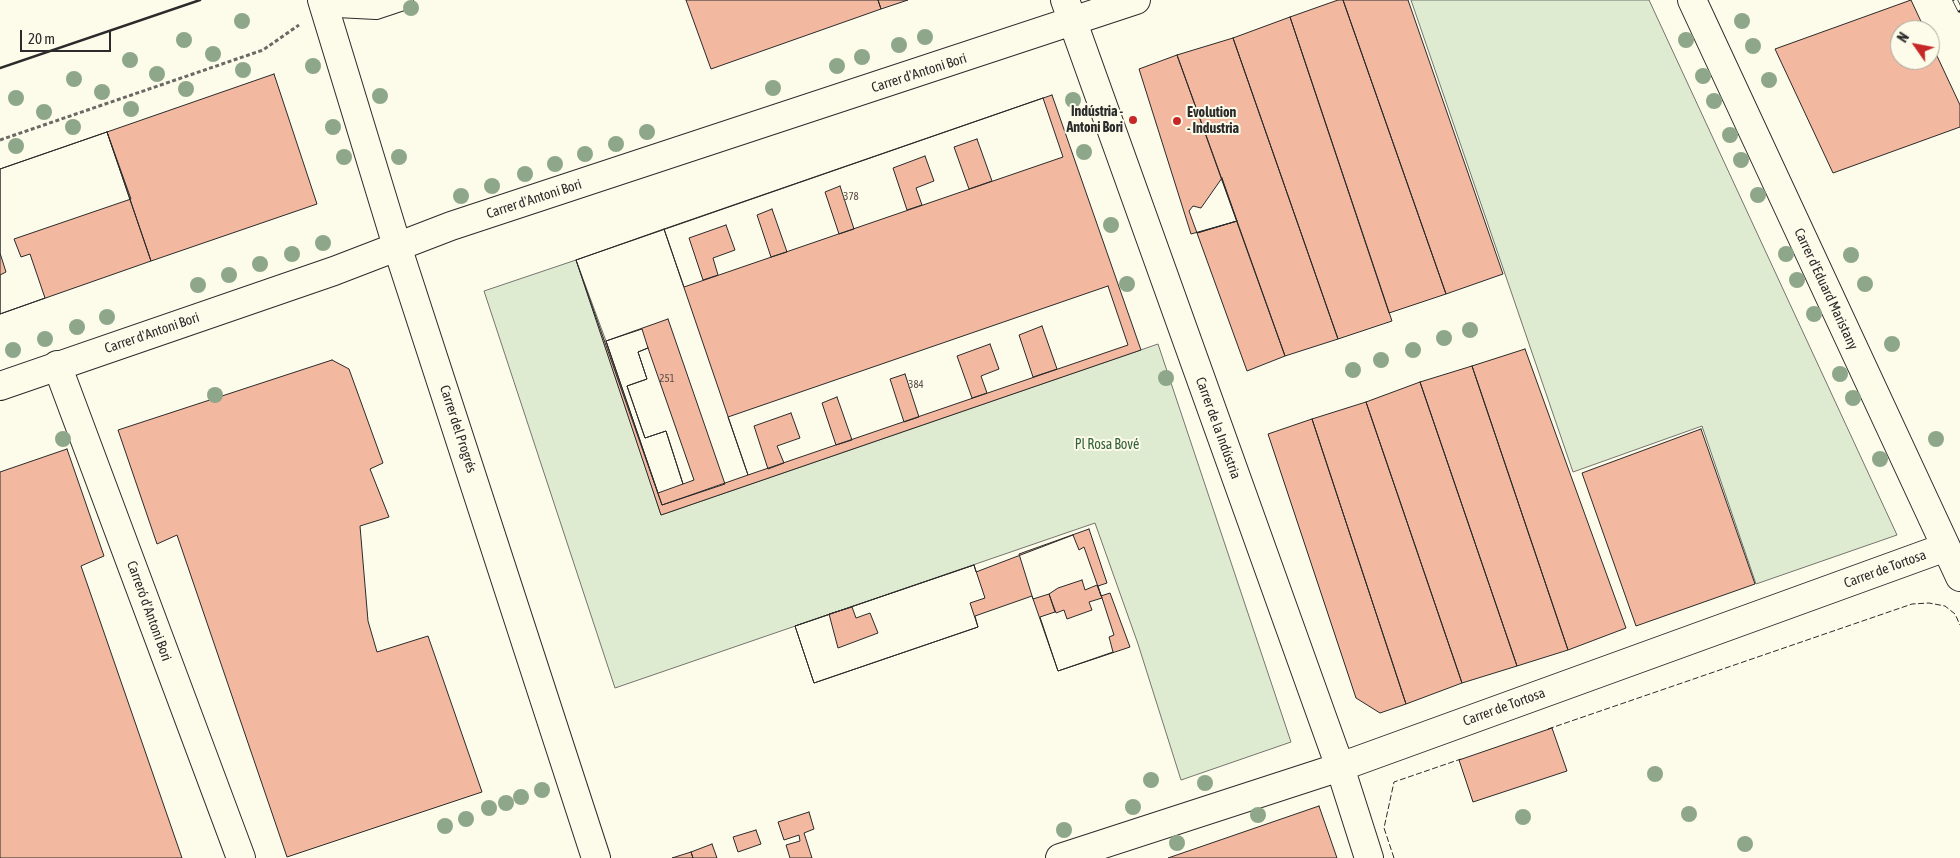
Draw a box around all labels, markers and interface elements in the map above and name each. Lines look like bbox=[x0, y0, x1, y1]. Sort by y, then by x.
scale bar bbox=[22, 20, 114, 52]
north arrow bbox=[1890, 20, 1940, 70]
text: 20 m bbox=[28, 30, 55, 47]
text: N bbox=[1894, 30, 1912, 45]
street label: Carrer d'Antoni Bori bbox=[869, 50, 969, 96]
place label: Indústria - Antoni Bori bbox=[1066, 104, 1123, 136]
place label: Evolution - Industria bbox=[1187, 105, 1239, 138]
marker: Indústria - Antoni Bori bbox=[1127, 114, 1139, 126]
marker: Evolution - Industria bbox=[1171, 115, 1183, 127]
street label: Carrer d'Antoni Bori bbox=[484, 176, 584, 222]
house number: 378 bbox=[843, 190, 859, 204]
street label: Carrer d'Eduard Maristany bbox=[1790, 226, 1862, 352]
street label: Carrer d'Antoni Bori bbox=[102, 309, 202, 357]
house number: 251 bbox=[659, 372, 675, 386]
street label: Carrer de la Indústria bbox=[1192, 375, 1244, 481]
house number: 384 bbox=[908, 378, 924, 392]
street label: Carrer del Progrés bbox=[436, 383, 480, 475]
park label: Pl Rosa Bové bbox=[1075, 437, 1139, 453]
street label: Carrer de Tortosa bbox=[1842, 546, 1928, 592]
street label: Carreró d'Antoni Bori bbox=[123, 559, 175, 663]
street label: Carrer de Tortosa bbox=[1461, 684, 1547, 730]

